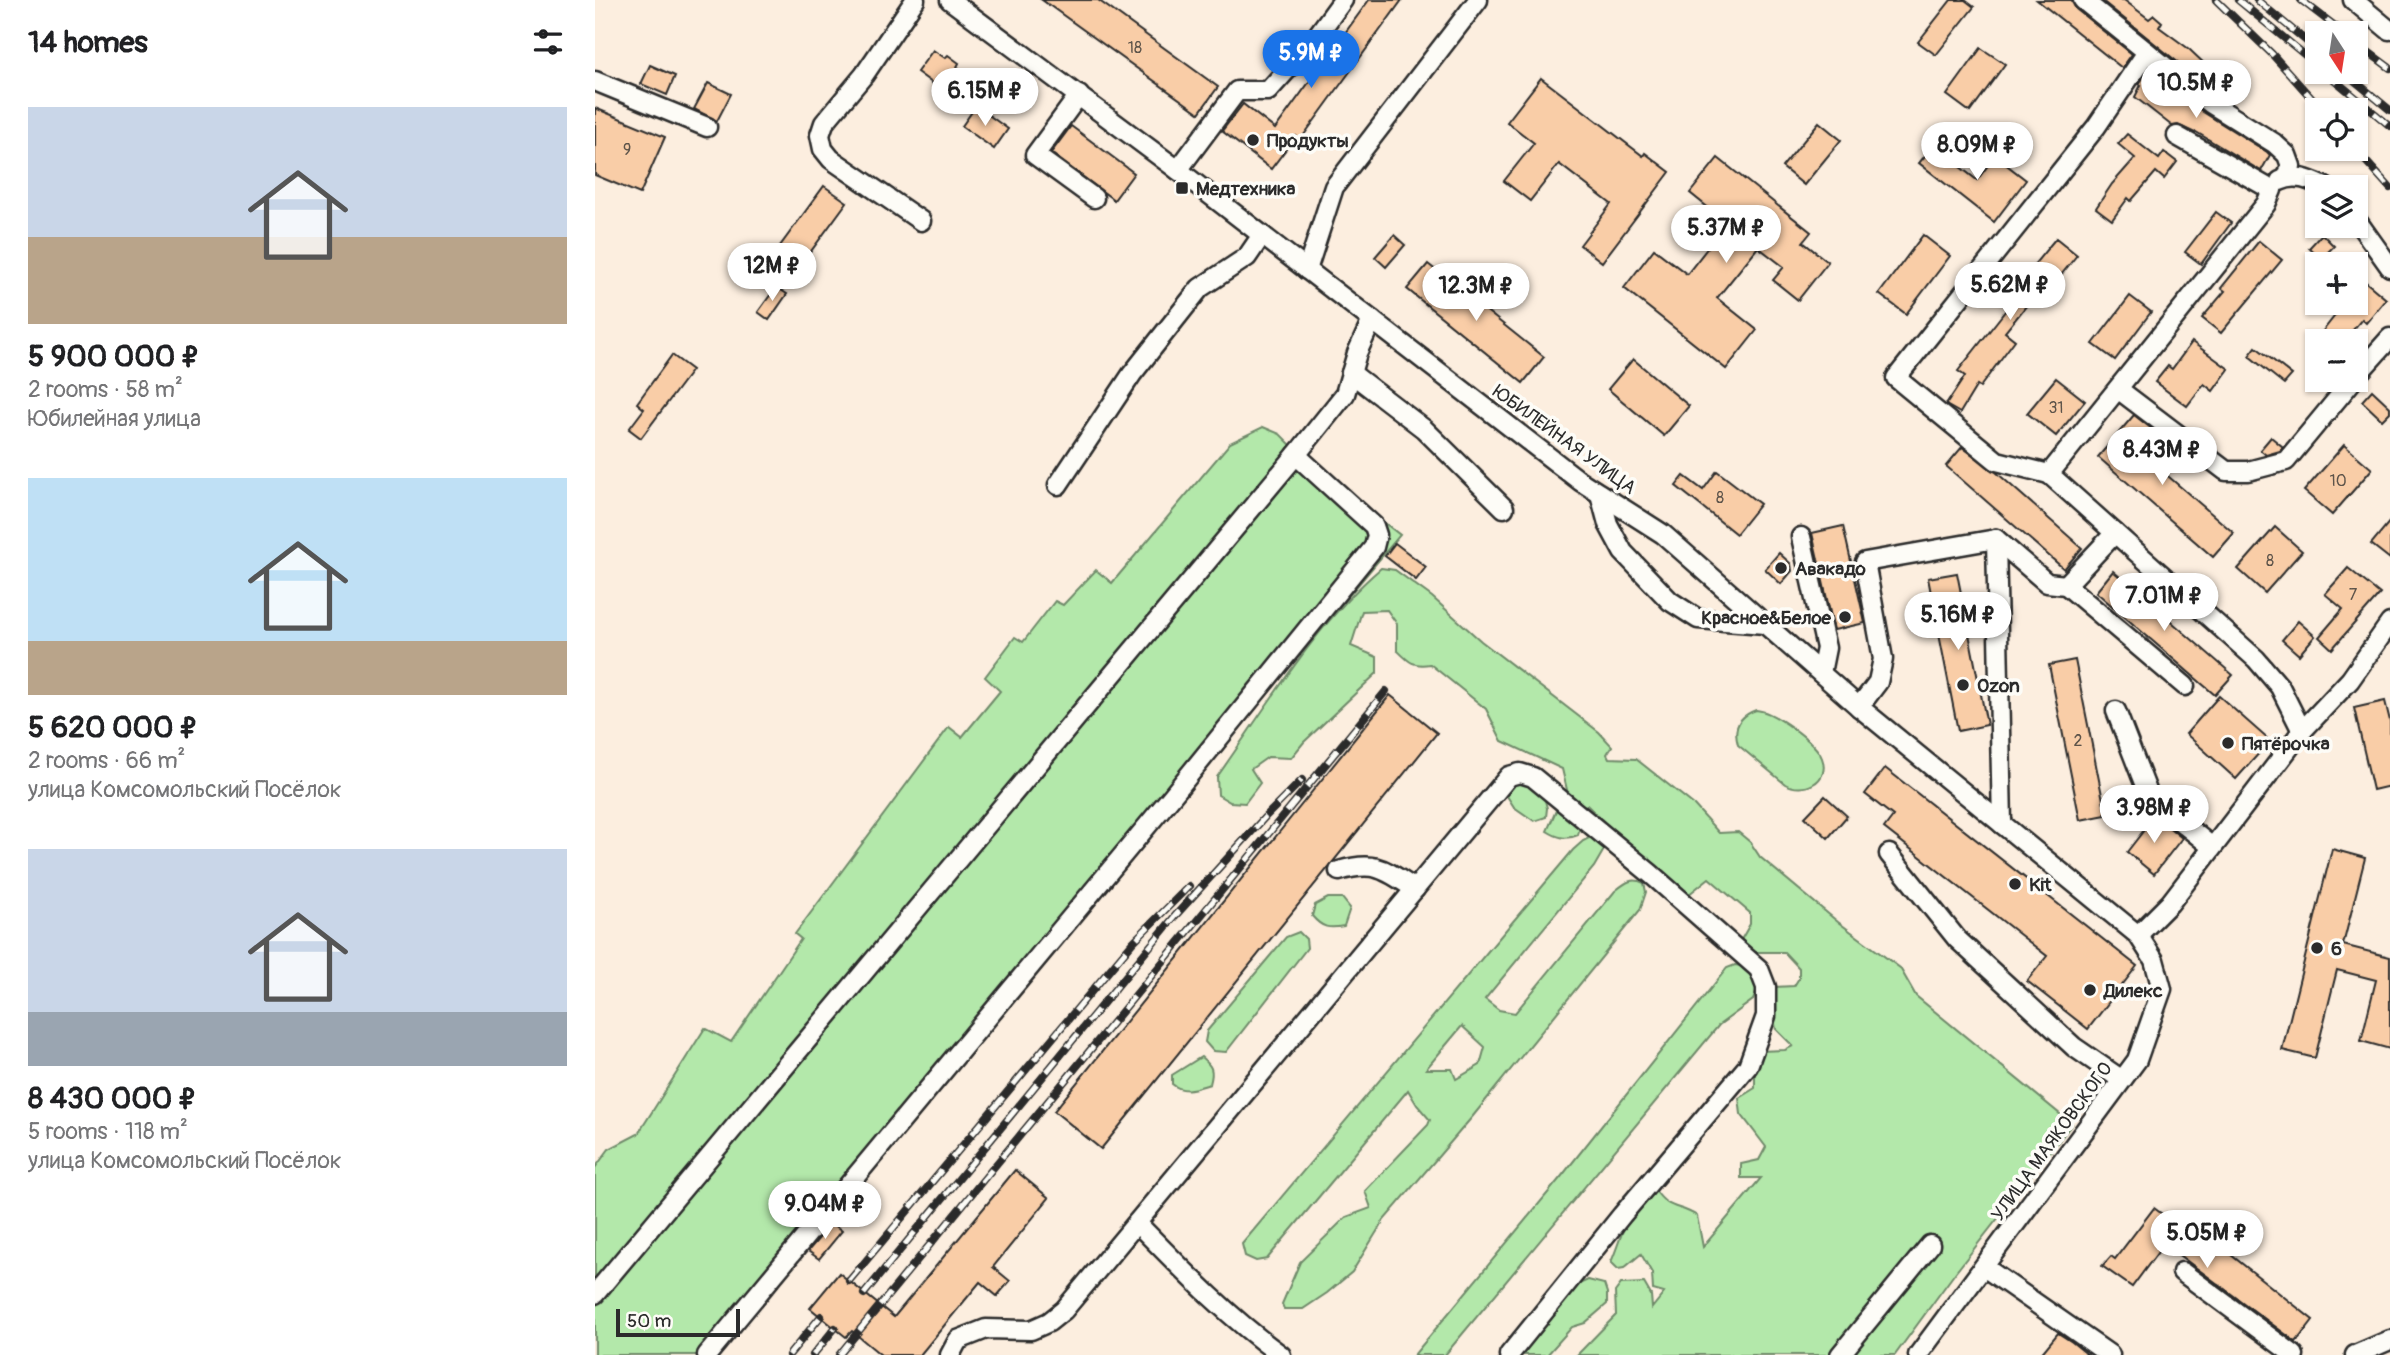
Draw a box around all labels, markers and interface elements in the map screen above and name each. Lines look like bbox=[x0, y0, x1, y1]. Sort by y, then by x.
north arrow bbox=[2305, 21, 2368, 84]
map controls bbox=[2305, 21, 2368, 392]
icon: filters bbox=[529, 23, 567, 61]
text: 14 homes bbox=[28, 24, 148, 61]
pin: 5.9M ₽ bbox=[1254, 31, 1368, 90]
house number: 18 bbox=[1128, 38, 1142, 58]
text: 5.9M ₽ bbox=[1279, 38, 1343, 67]
pin: 10.5M ₽ bbox=[2131, 60, 2261, 120]
pin: 6.15M ₽ bbox=[920, 68, 1050, 128]
text: 10.5M ₽ bbox=[2157, 68, 2235, 97]
text: 6.15M ₽ bbox=[947, 76, 1023, 105]
button: locate bbox=[2305, 98, 2368, 161]
pin: 8.09M ₽ bbox=[1912, 122, 2042, 182]
place label: Продукты bbox=[1267, 129, 1349, 153]
text: 8.09M ₽ bbox=[1937, 130, 2017, 159]
marker: Продукты bbox=[1245, 132, 1261, 148]
house number: 9 bbox=[623, 140, 631, 160]
icon: home bbox=[235, 152, 361, 278]
button: layers bbox=[2305, 175, 2368, 238]
place label: Медтехника bbox=[1196, 177, 1296, 201]
marker: Медтехника bbox=[1174, 180, 1190, 196]
pin: 5.37M ₽ bbox=[1661, 205, 1791, 265]
text: 5.37M ₽ bbox=[1687, 213, 1765, 242]
pin: 12M ₽ bbox=[723, 244, 821, 303]
text: 12M ₽ bbox=[743, 251, 801, 280]
button: + bbox=[2305, 252, 2368, 315]
pin: 5.62M ₽ bbox=[1945, 262, 2075, 322]
pin: 12.3M ₽ bbox=[1411, 264, 1541, 323]
text: 5.62M ₽ bbox=[1970, 270, 2050, 299]
text: 12.3M ₽ bbox=[1438, 271, 1514, 300]
button: − bbox=[2305, 329, 2368, 392]
text: 5 900 000 ₽ bbox=[28, 338, 200, 375]
text: 2 rooms · 58 m² bbox=[28, 375, 183, 404]
street label: ЮБИЛЕЙНАЯ УЛИЦА bbox=[1488, 380, 1641, 500]
house number: 31 bbox=[2048, 398, 2064, 418]
text: Юбилейная улица bbox=[28, 404, 201, 433]
pin: 8.43M ₽ bbox=[2097, 428, 2227, 487]
text: 8.43M ₽ bbox=[2123, 435, 2201, 464]
house number: 10 bbox=[2329, 471, 2347, 491]
house number: 8 bbox=[1716, 488, 1724, 508]
icon: home bbox=[235, 523, 361, 649]
house number: 8 bbox=[2266, 551, 2274, 571]
place label: Авакадо bbox=[1795, 557, 1867, 581]
marker: Авакадо bbox=[1773, 560, 1789, 576]
pin: 7.01M ₽ bbox=[2099, 574, 2229, 633]
text: 7.01M ₽ bbox=[2125, 581, 2203, 610]
house number: 7 bbox=[2349, 585, 2358, 605]
pin: 5.16M ₽ bbox=[1893, 592, 2023, 652]
text: 5.16M ₽ bbox=[1920, 600, 1996, 629]
place label: Красное&Белое bbox=[1701, 606, 1832, 630]
marker: Красное&Белое bbox=[1837, 609, 1853, 625]
place label: Ozon bbox=[1977, 674, 2020, 698]
marker: Ozon bbox=[1955, 677, 1971, 693]
text: 5 620 000 ₽ bbox=[28, 709, 198, 746]
house number: 2 bbox=[2074, 731, 2083, 751]
place label: Пятёрочка bbox=[2242, 732, 2330, 756]
marker: Пятёрочка bbox=[2220, 735, 2236, 751]
text: 2 rooms · 66 m² bbox=[28, 746, 185, 775]
text: улица Комсомольский Посёлок bbox=[28, 775, 342, 804]
pin: 3.98M ₽ bbox=[2089, 786, 2219, 845]
text: 3.98M ₽ bbox=[2116, 793, 2192, 822]
place label: Kit bbox=[2029, 873, 2053, 897]
marker: Kit bbox=[2007, 876, 2023, 892]
icon: home bbox=[235, 894, 361, 1020]
place label: 6 bbox=[2331, 937, 2342, 961]
marker: 6 bbox=[2309, 940, 2325, 956]
place label: Дилекс bbox=[2103, 979, 2163, 1003]
marker: Дилекс bbox=[2082, 982, 2098, 998]
street label: УЛИЦА МАЯКОВСКОГО bbox=[1986, 1057, 2118, 1226]
text: 8 430 000 ₽ bbox=[28, 1080, 197, 1117]
text: 5 rooms · 118 m² bbox=[28, 1117, 188, 1146]
text: улица Комсомольский Посёлок bbox=[28, 1146, 342, 1175]
pin: 9.04M ₽ bbox=[760, 1182, 890, 1241]
text: 9.04M ₽ bbox=[784, 1189, 866, 1218]
pin: 5.05M ₽ bbox=[2142, 1210, 2272, 1270]
text: 5.05M ₽ bbox=[2166, 1218, 2248, 1247]
scale bar bbox=[616, 1306, 740, 1338]
text: 50 m bbox=[627, 1309, 671, 1333]

